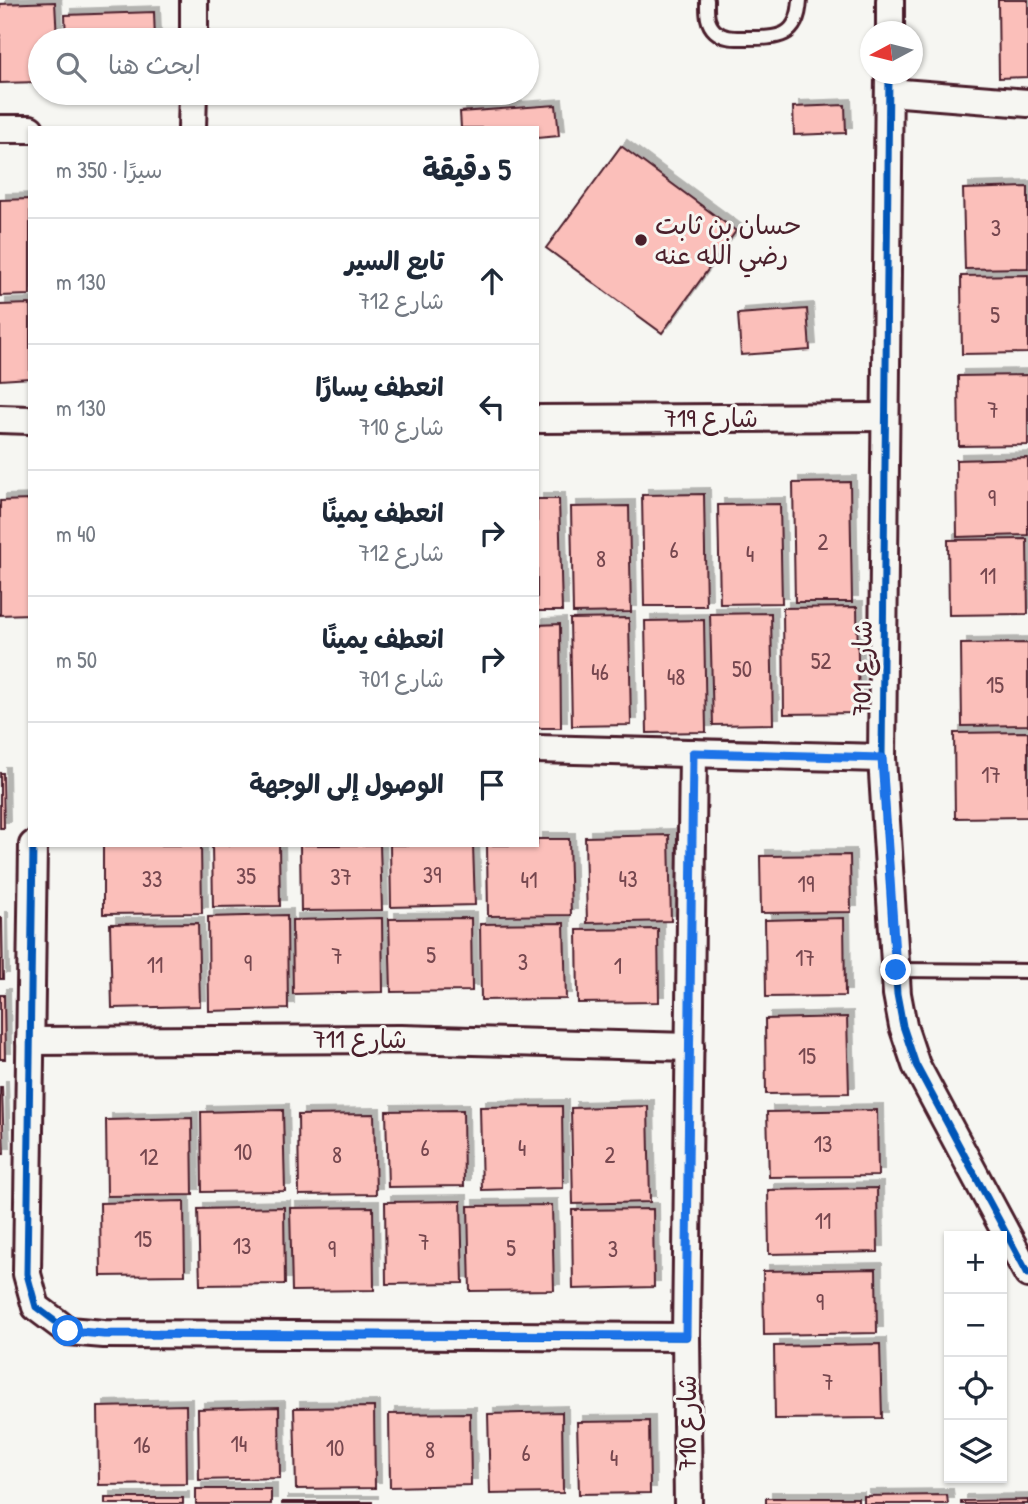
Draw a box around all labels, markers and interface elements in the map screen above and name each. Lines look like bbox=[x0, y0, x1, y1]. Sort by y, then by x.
north arrow bbox=[860, 21, 923, 84]
search box bbox=[28, 28, 539, 105]
text: ابحث هنا bbox=[108, 47, 201, 82]
icon: search bbox=[52, 48, 90, 86]
text: 5 دقيقة bbox=[422, 149, 511, 189]
text: سيرًا · 350 m bbox=[56, 154, 162, 185]
place label: حسان بن ثابت رضي الله عنه bbox=[655, 207, 801, 278]
house number: 3 bbox=[991, 212, 1001, 243]
marker: حسان بن ثابت رضي الله عنه bbox=[633, 232, 649, 248]
text: تابع السير bbox=[345, 243, 444, 278]
icon: ahead bbox=[473, 262, 511, 300]
text: 130 m bbox=[56, 266, 106, 297]
text: شارع 712 bbox=[358, 285, 444, 316]
house number: 5 bbox=[990, 299, 1000, 330]
text: انعطف يسارًا bbox=[315, 369, 444, 404]
icon: left bbox=[473, 388, 511, 426]
text: 130 m bbox=[56, 392, 106, 423]
house number: 7 bbox=[987, 394, 999, 425]
street label: شارع 719 bbox=[664, 400, 758, 436]
text: شارع 710 bbox=[359, 411, 444, 442]
house number: 9 bbox=[988, 482, 996, 513]
text: انعطف يمينًا bbox=[322, 495, 444, 530]
icon: right bbox=[473, 514, 511, 552]
text: 40 m bbox=[56, 518, 96, 549]
house number: 2 bbox=[818, 526, 829, 557]
house number: 6 bbox=[669, 534, 679, 565]
text: شارع 712 bbox=[358, 537, 444, 568]
house number: 4 bbox=[746, 538, 754, 569]
house number: 8 bbox=[596, 543, 606, 574]
house number: 11 bbox=[980, 560, 996, 591]
street label: شارع 701 bbox=[843, 620, 881, 716]
text: انعطف يمينًا bbox=[322, 621, 444, 656]
icon: right bbox=[473, 640, 511, 678]
text: 50 m bbox=[56, 644, 97, 675]
house number: 52 bbox=[811, 645, 831, 676]
house number: 50 bbox=[732, 653, 752, 684]
house number: 46 bbox=[591, 656, 609, 687]
house number: 48 bbox=[667, 661, 685, 692]
text: شارع 701 bbox=[359, 663, 444, 694]
house number: 15 bbox=[986, 669, 1004, 700]
house number: 17 bbox=[981, 759, 1001, 790]
text: الوصول إلى الوجهة bbox=[249, 766, 444, 801]
icon: arrive bbox=[473, 766, 511, 804]
house number: 39 bbox=[423, 859, 441, 890]
house number: 35 bbox=[236, 860, 256, 891]
house number: 37 bbox=[330, 861, 352, 892]
house number: 33 bbox=[142, 863, 162, 894]
house number: 43 bbox=[619, 863, 637, 894]
house number: 41 bbox=[521, 864, 537, 895]
house number: 19 bbox=[798, 868, 814, 899]
house number: 5 bbox=[426, 939, 436, 970]
house number: 7 bbox=[331, 940, 343, 971]
house number: 17 bbox=[795, 942, 815, 973]
house number: 3 bbox=[518, 946, 528, 977]
house number: 9 bbox=[244, 947, 252, 978]
house number: 11 bbox=[147, 949, 163, 980]
house number: 1 bbox=[614, 950, 622, 981]
route end bbox=[880, 954, 911, 985]
street label: شارع 711 bbox=[313, 1021, 407, 1057]
house number: 15 bbox=[798, 1040, 816, 1071]
house number: 13 bbox=[814, 1128, 832, 1159]
house number: 6 bbox=[420, 1132, 430, 1163]
house number: 4 bbox=[518, 1132, 526, 1163]
house number: 10 bbox=[234, 1136, 252, 1167]
house number: 8 bbox=[332, 1139, 342, 1170]
house number: 2 bbox=[605, 1139, 616, 1170]
house number: 12 bbox=[139, 1141, 159, 1172]
house number: 11 bbox=[815, 1205, 831, 1236]
house number: 15 bbox=[134, 1223, 152, 1254]
house number: 7 bbox=[418, 1226, 430, 1257]
house number: 13 bbox=[233, 1230, 251, 1261]
map controls bbox=[944, 1231, 1007, 1483]
button: + bbox=[944, 1231, 1007, 1294]
house number: 5 bbox=[506, 1232, 516, 1263]
house number: 9 bbox=[328, 1233, 336, 1264]
house number: 3 bbox=[608, 1233, 618, 1264]
house number: 9 bbox=[816, 1286, 824, 1317]
button: − bbox=[944, 1294, 1007, 1357]
route start bbox=[52, 1315, 83, 1346]
button: locate bbox=[944, 1357, 1007, 1420]
house number: 7 bbox=[822, 1366, 834, 1397]
street label: شارع 710 bbox=[669, 1375, 705, 1471]
button: layers bbox=[944, 1420, 1007, 1483]
house number: 14 bbox=[231, 1428, 247, 1459]
house number: 16 bbox=[133, 1429, 151, 1460]
house number: 10 bbox=[326, 1432, 344, 1463]
house number: 8 bbox=[425, 1434, 435, 1465]
house number: 6 bbox=[521, 1437, 531, 1468]
house number: 4 bbox=[610, 1442, 618, 1473]

